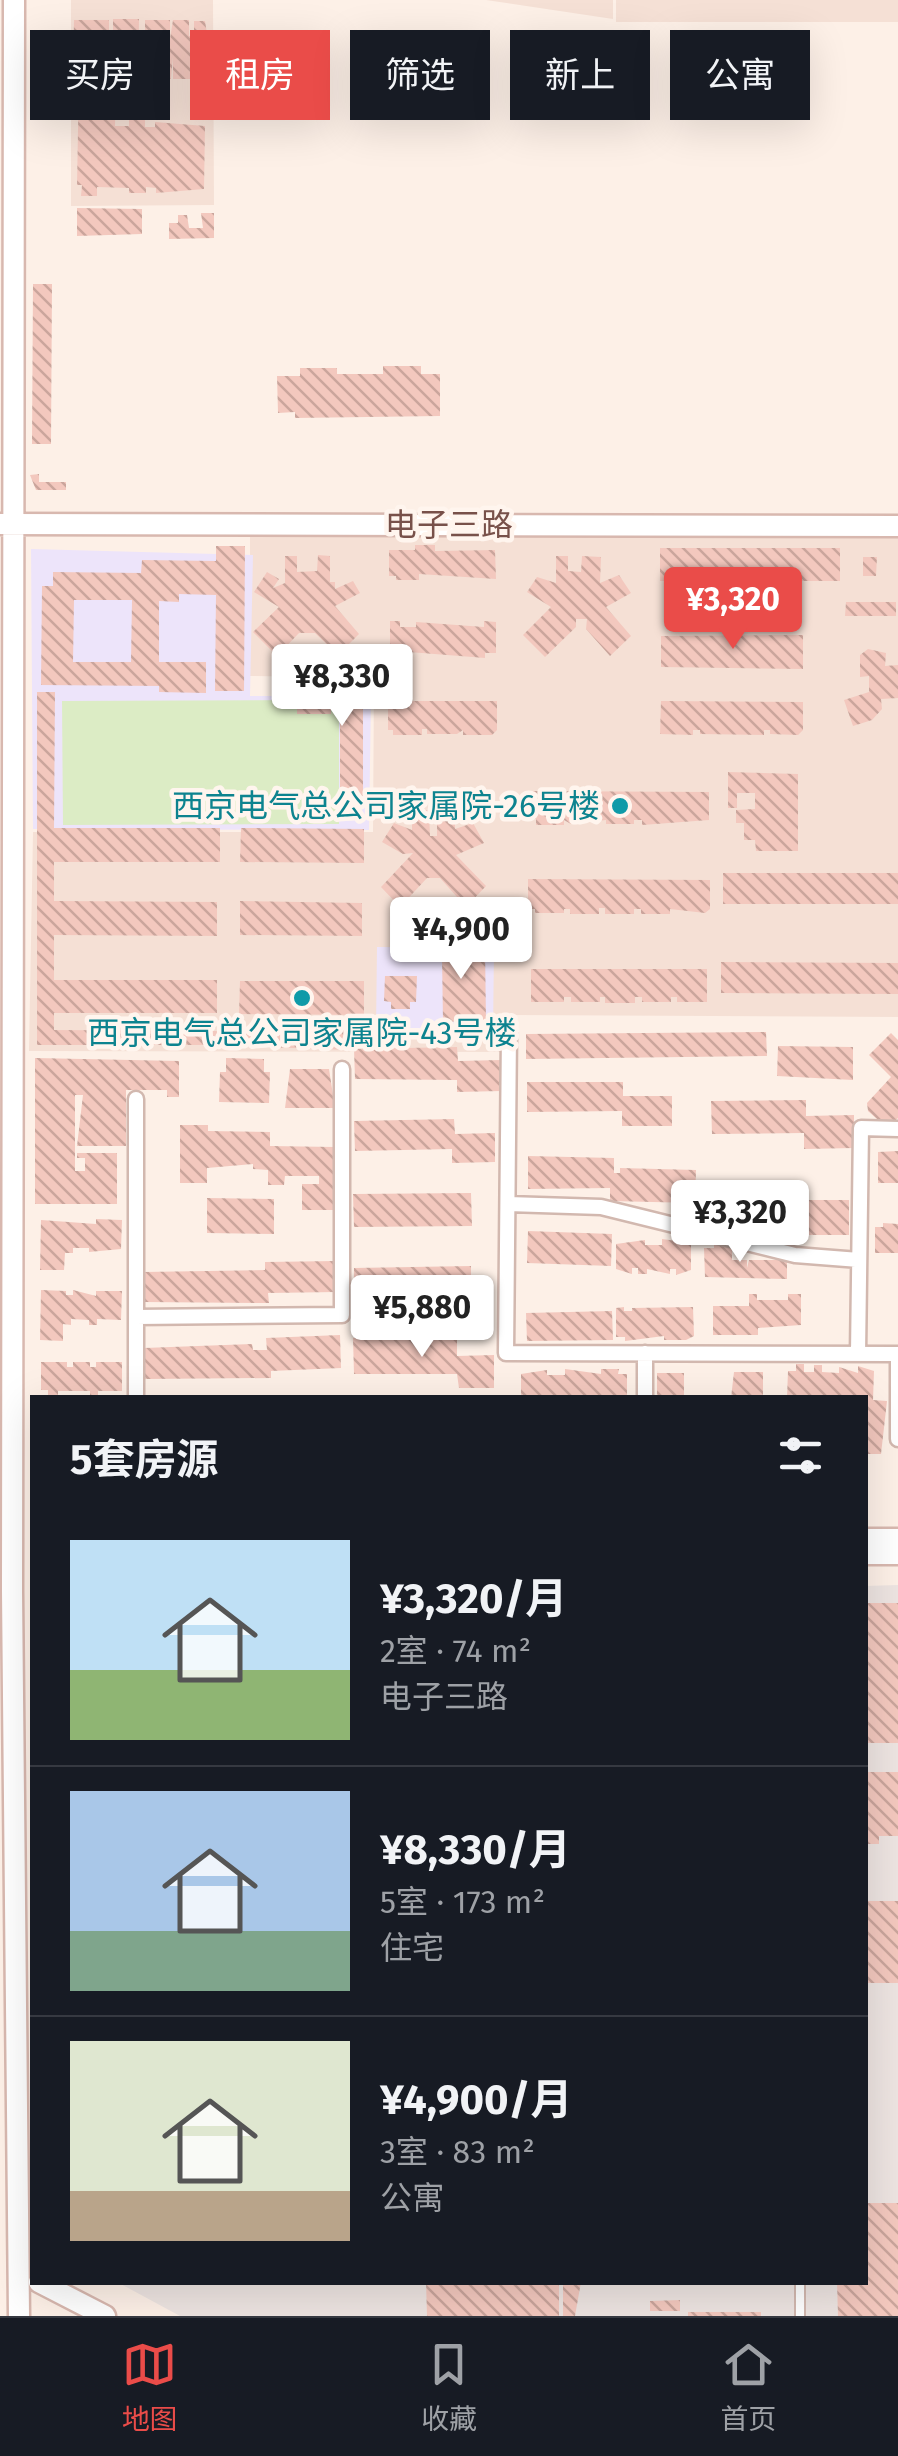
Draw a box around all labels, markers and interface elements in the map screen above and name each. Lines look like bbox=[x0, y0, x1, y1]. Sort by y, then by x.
chip: 买房 bbox=[30, 30, 170, 120]
chip: 租房 bbox=[190, 30, 330, 120]
chip: 筛选 bbox=[350, 30, 490, 120]
chip: 新上 bbox=[510, 30, 650, 120]
chip: 公寓 bbox=[670, 30, 810, 120]
street label: 电子三路 bbox=[385, 506, 513, 544]
pin: ¥3,320 bbox=[652, 567, 814, 652]
text: ¥3,320 bbox=[686, 580, 780, 618]
pin: ¥8,330 bbox=[261, 644, 423, 729]
text: ¥8,330 bbox=[294, 657, 390, 695]
place label: 西京电气总公司家属院-26号楼 bbox=[172, 787, 600, 825]
marker: 西京电气总公司家属院-26号楼 bbox=[609, 795, 631, 817]
pin: ¥4,900 bbox=[380, 897, 542, 982]
text: ¥4,900 bbox=[412, 910, 510, 948]
marker: 西京电气总公司家属院-43号楼 bbox=[291, 987, 313, 1009]
place label: 西京电气总公司家属院-43号楼 bbox=[87, 1014, 517, 1052]
pin: ¥3,320 bbox=[659, 1180, 821, 1265]
text: ¥3,320 bbox=[693, 1193, 787, 1231]
pin: ¥5,880 bbox=[341, 1275, 503, 1360]
text: ¥5,880 bbox=[373, 1288, 471, 1326]
icon: filters bbox=[773, 1428, 828, 1483]
text: 5套房源 bbox=[70, 1435, 219, 1485]
text: ¥3,320/月 bbox=[380, 1574, 567, 1624]
icon: home bbox=[150, 1580, 270, 1700]
text: 2室 · 74 m² bbox=[380, 1632, 531, 1670]
text: 电子三路 bbox=[380, 1678, 508, 1716]
text: ¥8,330/月 bbox=[380, 1825, 571, 1875]
icon: home bbox=[150, 1831, 270, 1951]
text: 5室 · 173 m² bbox=[380, 1883, 545, 1921]
text: 住宅 bbox=[380, 1929, 444, 1967]
text: ¥4,900/月 bbox=[380, 2075, 572, 2125]
icon: home bbox=[150, 2081, 270, 2201]
text: 3室 · 83 m² bbox=[380, 2133, 535, 2171]
text: 公寓 bbox=[380, 2179, 444, 2217]
tab: 地图 bbox=[122, 2337, 178, 2437]
tab: 收藏 bbox=[421, 2337, 477, 2437]
tab: 首页 bbox=[720, 2337, 776, 2437]

